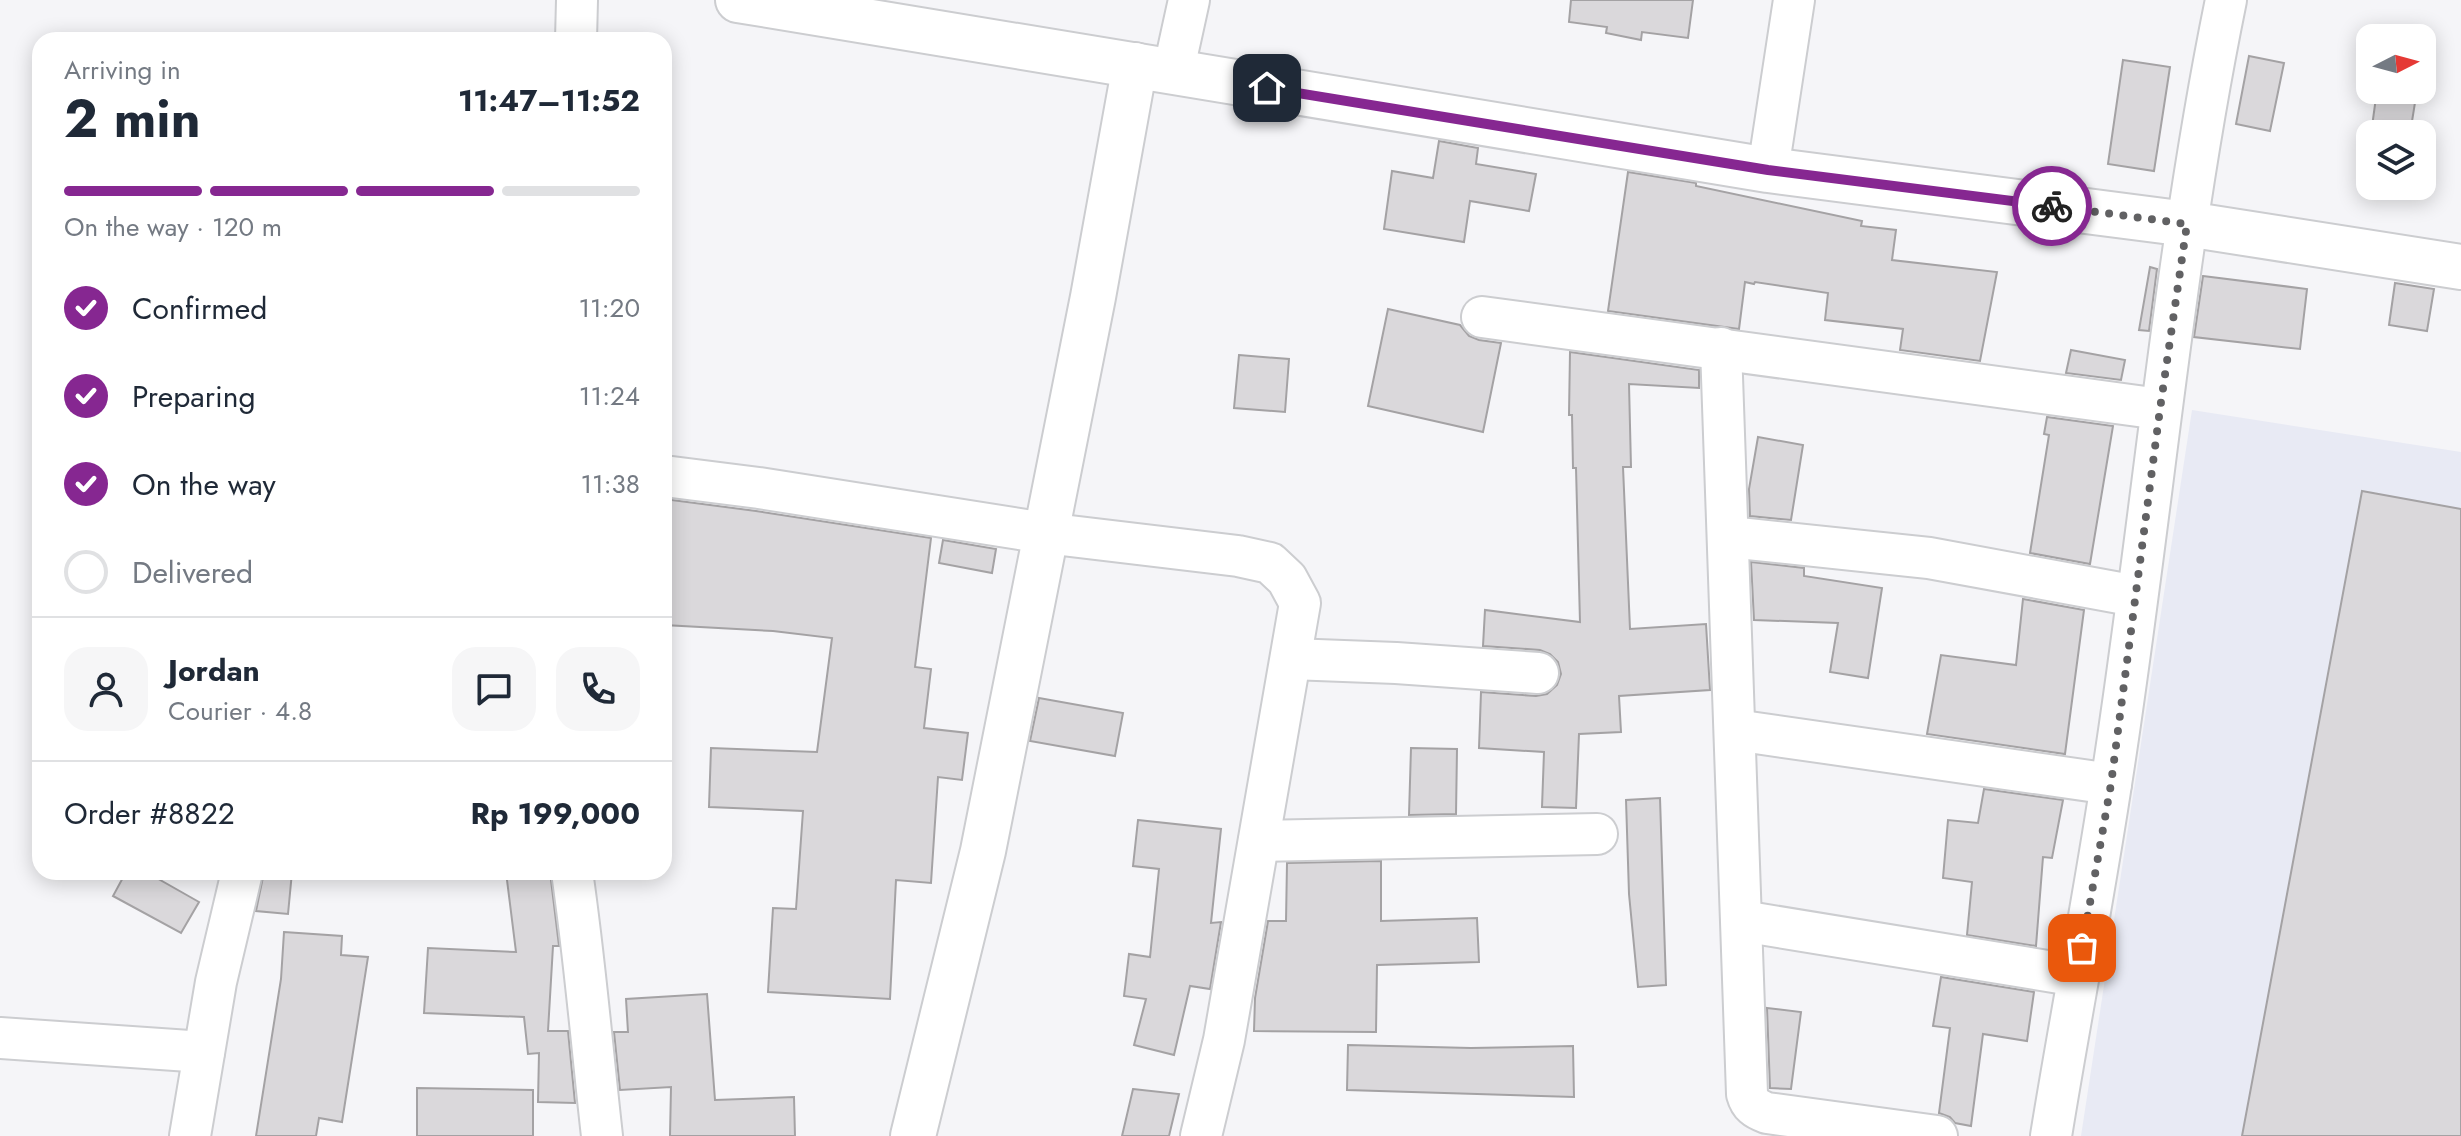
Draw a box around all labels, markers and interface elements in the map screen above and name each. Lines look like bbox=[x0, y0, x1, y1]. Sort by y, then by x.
north arrow bbox=[2356, 24, 2436, 104]
map controls bbox=[2356, 24, 2436, 200]
text: Arriving in bbox=[64, 51, 181, 89]
pin bbox=[1233, 54, 1301, 122]
icon: home bbox=[1245, 66, 1289, 110]
text: 11:47–11:52 bbox=[458, 79, 640, 122]
text: 2 min bbox=[64, 81, 201, 157]
button: layers bbox=[2356, 120, 2436, 200]
courier bbox=[2012, 166, 2092, 246]
icon: bike bbox=[2030, 184, 2074, 228]
text: On the way · 120 m bbox=[64, 208, 282, 246]
icon: check bbox=[64, 286, 108, 330]
text: Confirmed bbox=[132, 287, 267, 330]
text: 11:20 bbox=[578, 289, 640, 327]
icon: check bbox=[64, 374, 108, 418]
text: Preparing bbox=[132, 375, 256, 418]
text: 11:24 bbox=[579, 377, 640, 415]
icon: check bbox=[64, 462, 108, 506]
text: On the way bbox=[132, 463, 276, 506]
text: 11:38 bbox=[580, 465, 640, 503]
text: Delivered bbox=[132, 551, 253, 594]
button: person bbox=[64, 647, 148, 731]
button: chat bbox=[452, 647, 536, 731]
button: phone bbox=[556, 647, 640, 731]
text: Jordan bbox=[168, 649, 260, 692]
text: Courier · 4.8 bbox=[168, 692, 312, 730]
text: Order #8822 bbox=[64, 792, 235, 835]
text: Rp 199,000 bbox=[470, 792, 640, 835]
pin bbox=[2048, 914, 2116, 982]
icon: bag bbox=[2060, 926, 2104, 970]

